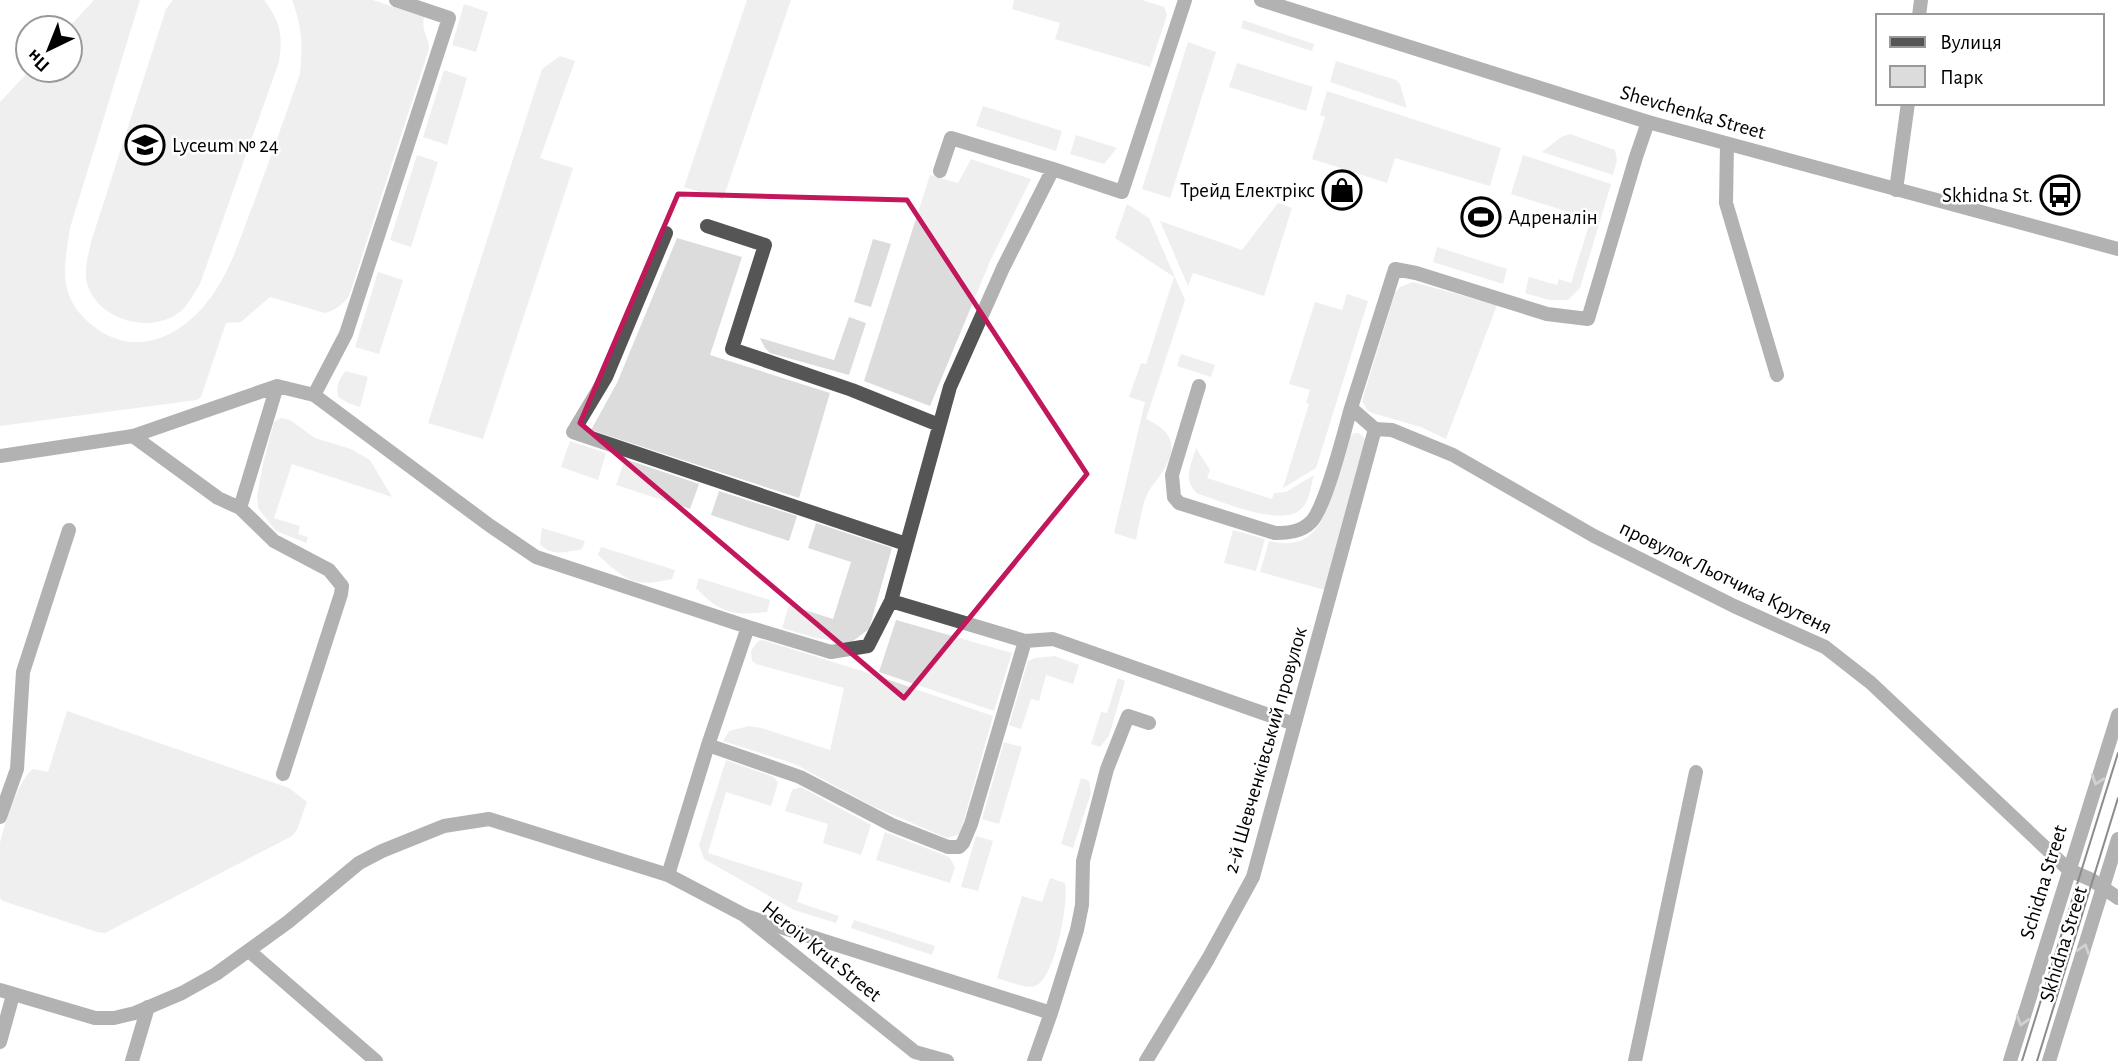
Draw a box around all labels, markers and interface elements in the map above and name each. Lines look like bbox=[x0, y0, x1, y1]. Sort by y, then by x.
north arrow bbox=[14, 14, 84, 84]
legend bbox=[1876, 14, 2104, 105]
text: Вулиця bbox=[1940, 32, 2002, 53]
text: Пн bbox=[23, 45, 53, 75]
text: Парк bbox=[1940, 67, 1984, 88]
street label: Shevchenka Street bbox=[1618, 82, 1768, 143]
school or university icon: Lyceum № 24 bbox=[124, 124, 166, 166]
place label: Lyceum № 24 bbox=[172, 135, 279, 156]
shop icon: Трейд Електрікс bbox=[1321, 169, 1363, 211]
bus stop icon: Skhidna St. bbox=[2039, 174, 2081, 216]
place label: Трейд Електрікс bbox=[1180, 180, 1315, 201]
place label: Skhidna St. bbox=[1942, 185, 2033, 206]
sports icon: Адреналін bbox=[1460, 196, 1502, 238]
place label: Адреналін bbox=[1508, 207, 1598, 228]
street label: провулок Льотчика Крутеня bbox=[1616, 517, 1835, 638]
street label: 2-й Шевченківський провулок bbox=[1220, 624, 1311, 876]
one-way arrow bbox=[2091, 774, 2106, 786]
street label: Schidna Street bbox=[2016, 822, 2071, 942]
street label: Skhidna Street bbox=[2036, 884, 2091, 1004]
street label: Heroiv Krut Street bbox=[758, 897, 885, 1006]
one-way arrow bbox=[2075, 943, 2090, 955]
one-way arrow bbox=[2016, 1015, 2031, 1027]

